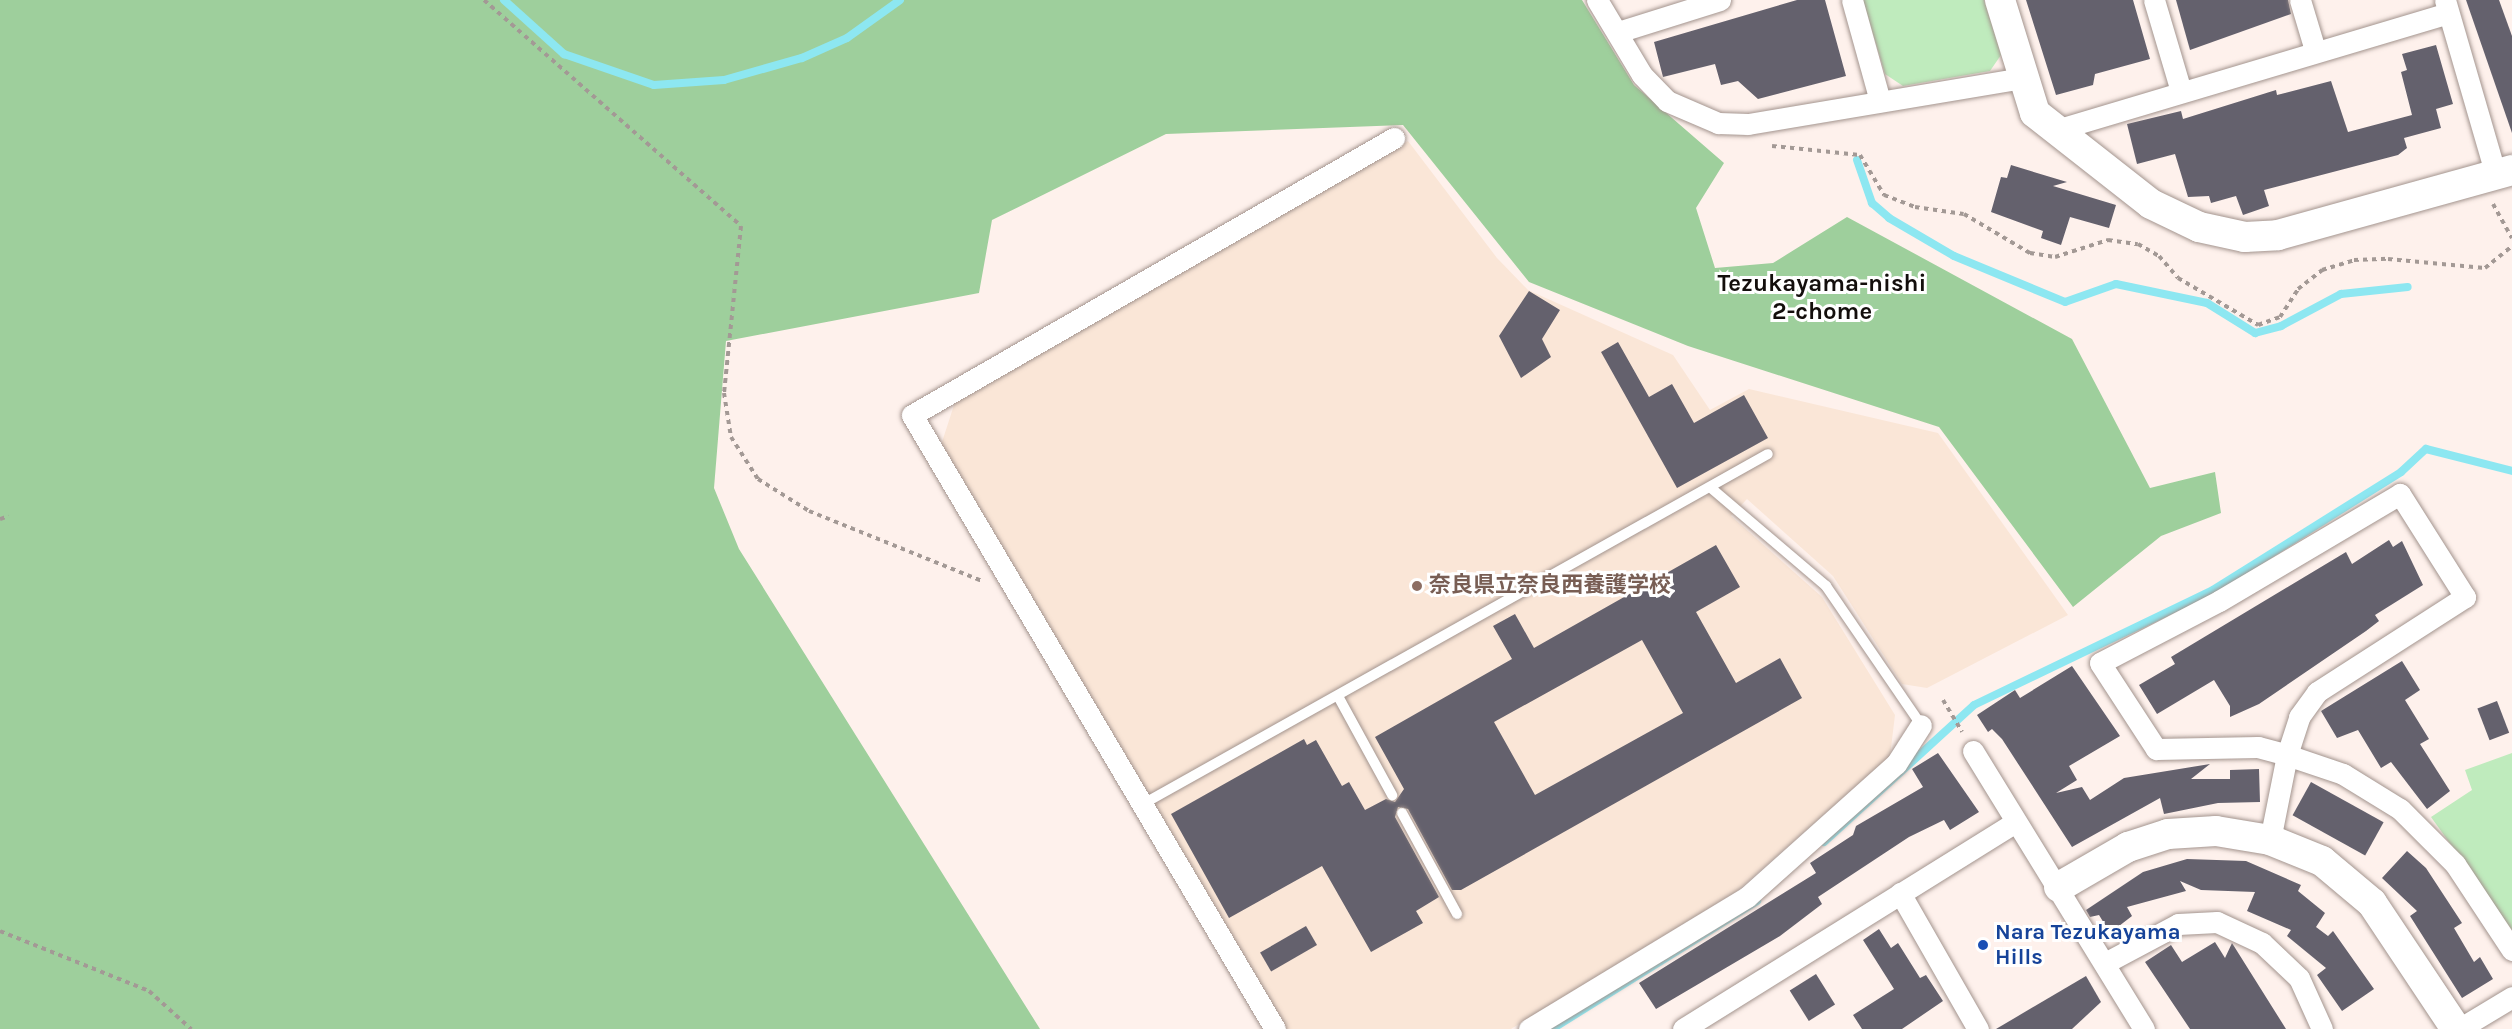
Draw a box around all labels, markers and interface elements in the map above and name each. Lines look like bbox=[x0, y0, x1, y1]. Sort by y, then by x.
district label: Tezukayama-nishi 2-chome bbox=[1718, 270, 1926, 326]
place label: 奈良県立奈良西養護学校 bbox=[1429, 573, 1671, 599]
marker: 奈良県立奈良西養護学校 bbox=[1410, 579, 1424, 593]
place label: Nara Tezukayama Hills bbox=[1995, 919, 2181, 970]
marker: Nara Tezukayama Hills bbox=[1976, 938, 1990, 952]

